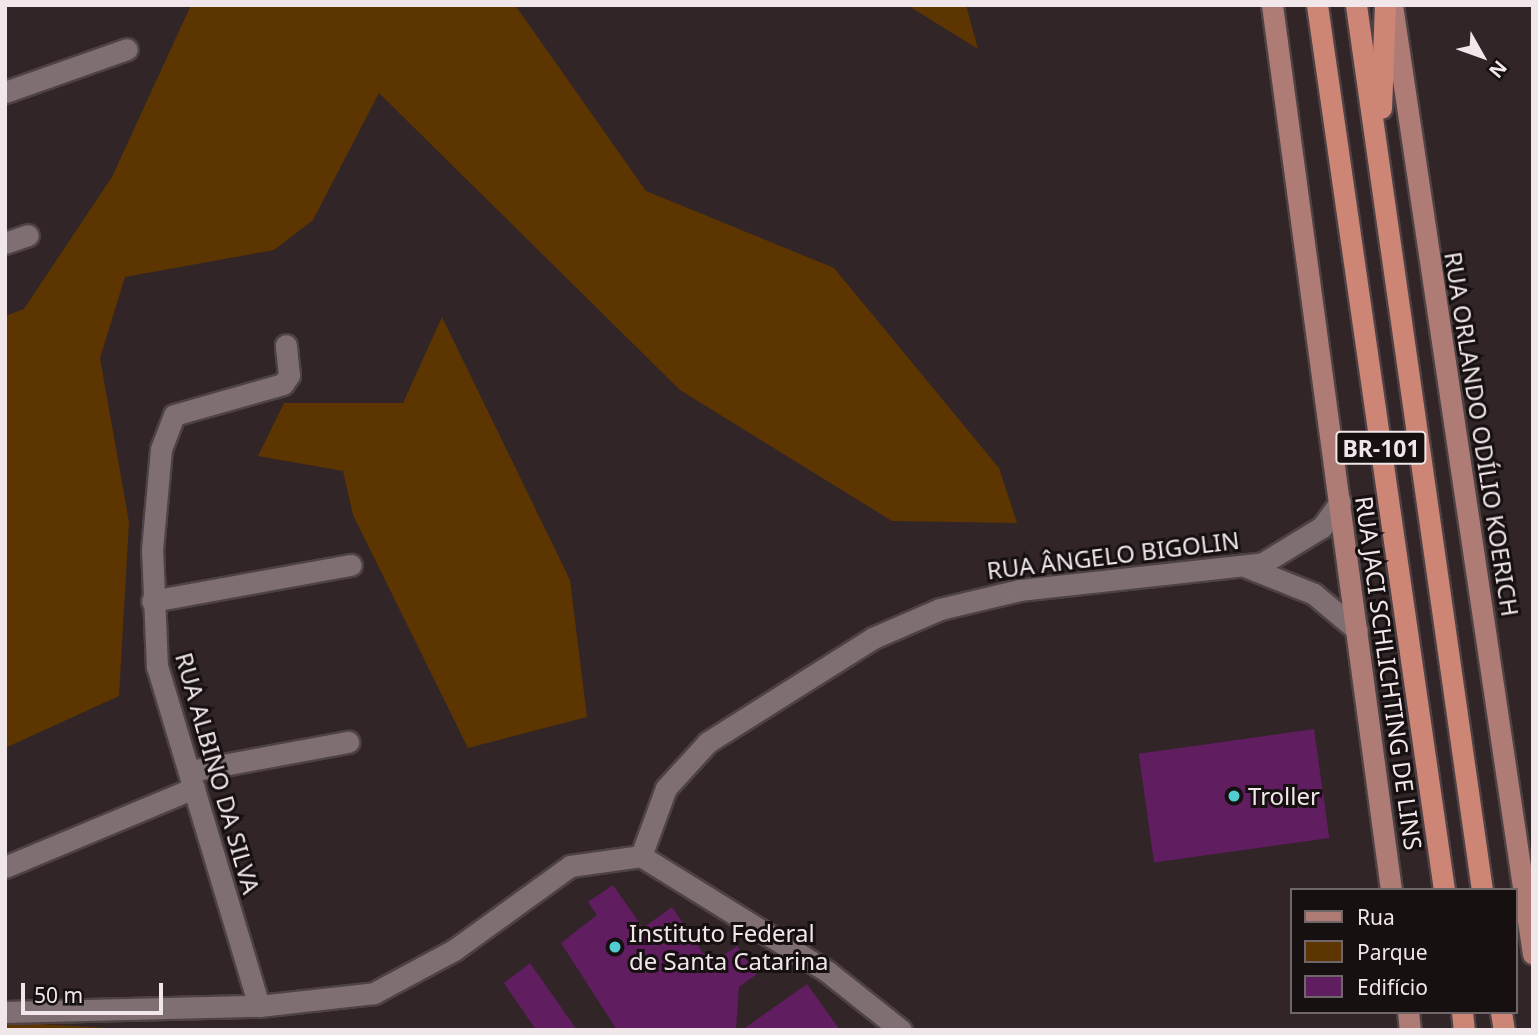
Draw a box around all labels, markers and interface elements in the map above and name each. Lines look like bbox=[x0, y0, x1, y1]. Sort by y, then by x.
north arrow bbox=[1447, 21, 1517, 91]
text: N bbox=[1483, 55, 1513, 84]
street label: RUA ORLANDO ODÍLIO KOERICH bbox=[1439, 250, 1525, 618]
road number: BR-101 bbox=[1334, 428, 1428, 468]
street label: RUA JACI SCHLICHTING DE LINS bbox=[1350, 494, 1428, 852]
street label: RUA ÂNGELO BIGOLIN bbox=[985, 525, 1241, 585]
street label: RUA ALBINO DA SILVA bbox=[170, 649, 266, 897]
place label: Troller bbox=[1248, 782, 1320, 810]
marker: Troller bbox=[1226, 788, 1242, 804]
legend bbox=[1290, 888, 1517, 1014]
text: Rua bbox=[1357, 903, 1395, 931]
place label: Instituto Federal de Santa Catarina bbox=[629, 919, 829, 975]
text: Parque bbox=[1357, 938, 1427, 966]
marker: Instituto Federal de Santa Catarina bbox=[607, 939, 623, 955]
scale bar bbox=[24, 968, 166, 1012]
text: Edifício bbox=[1357, 973, 1428, 1001]
text: 50 m bbox=[34, 981, 83, 1009]

